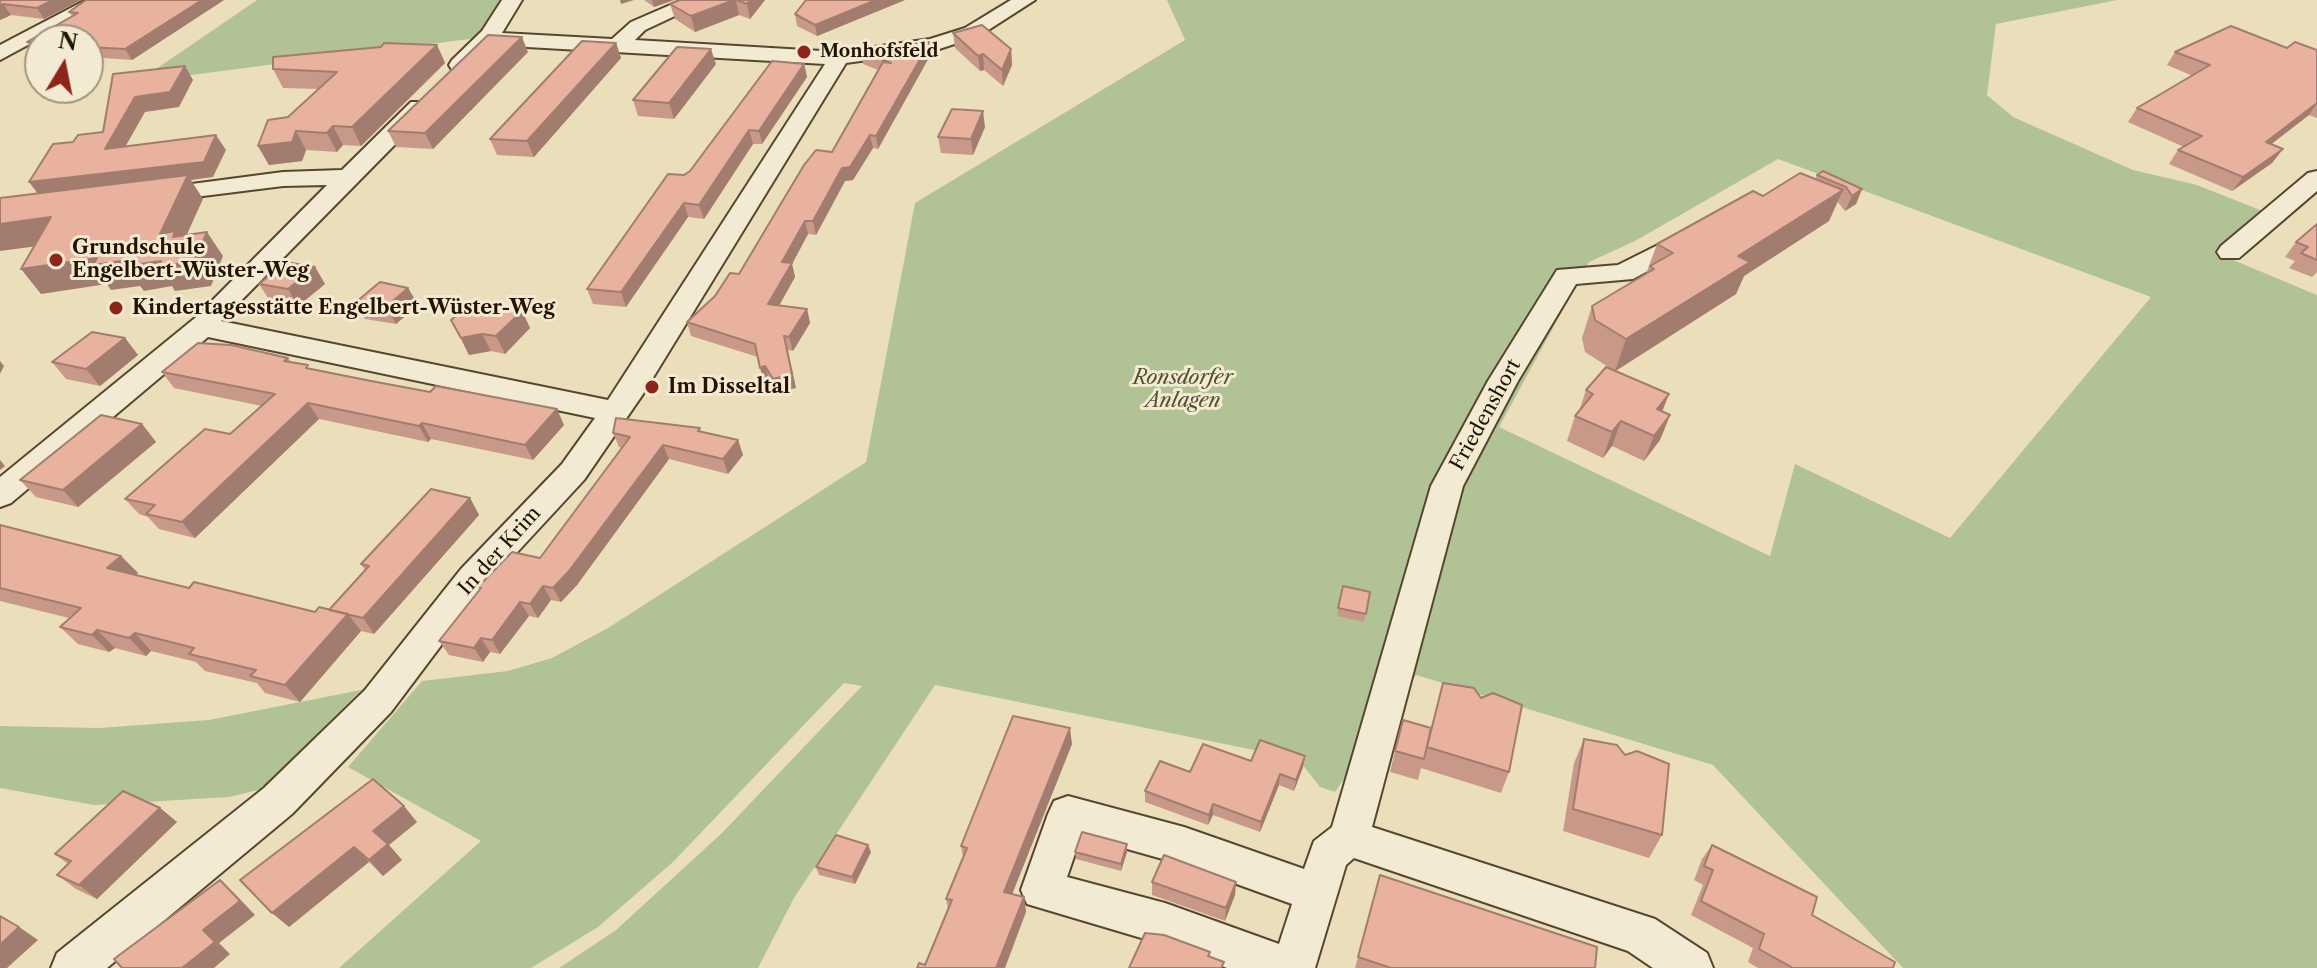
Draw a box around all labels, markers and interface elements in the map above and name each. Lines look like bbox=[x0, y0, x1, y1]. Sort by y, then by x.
north arrow bbox=[24, 24, 104, 104]
text: N bbox=[56, 27, 80, 57]
place label: Monhofsfeld bbox=[820, 41, 938, 63]
marker: Monhofsfeld bbox=[795, 43, 813, 61]
place label: Grundschule Engelbert-Wüster-Weg bbox=[72, 236, 309, 283]
marker: Grundschule Engelbert-Wüster-Weg bbox=[47, 251, 65, 269]
place label: Kindertagesstätte Engelbert-Wüster-Weg bbox=[132, 296, 555, 320]
marker: Kindertagesstätte Engelbert-Wüster-Weg bbox=[107, 299, 125, 317]
street label: Friedenshort bbox=[1446, 355, 1526, 475]
park label: Ronsdorfer Anlagen bbox=[1133, 366, 1233, 413]
place label: Im Disseltal bbox=[668, 375, 790, 399]
marker: Im Disseltal bbox=[643, 378, 661, 396]
street label: In der Krim bbox=[454, 502, 546, 600]

